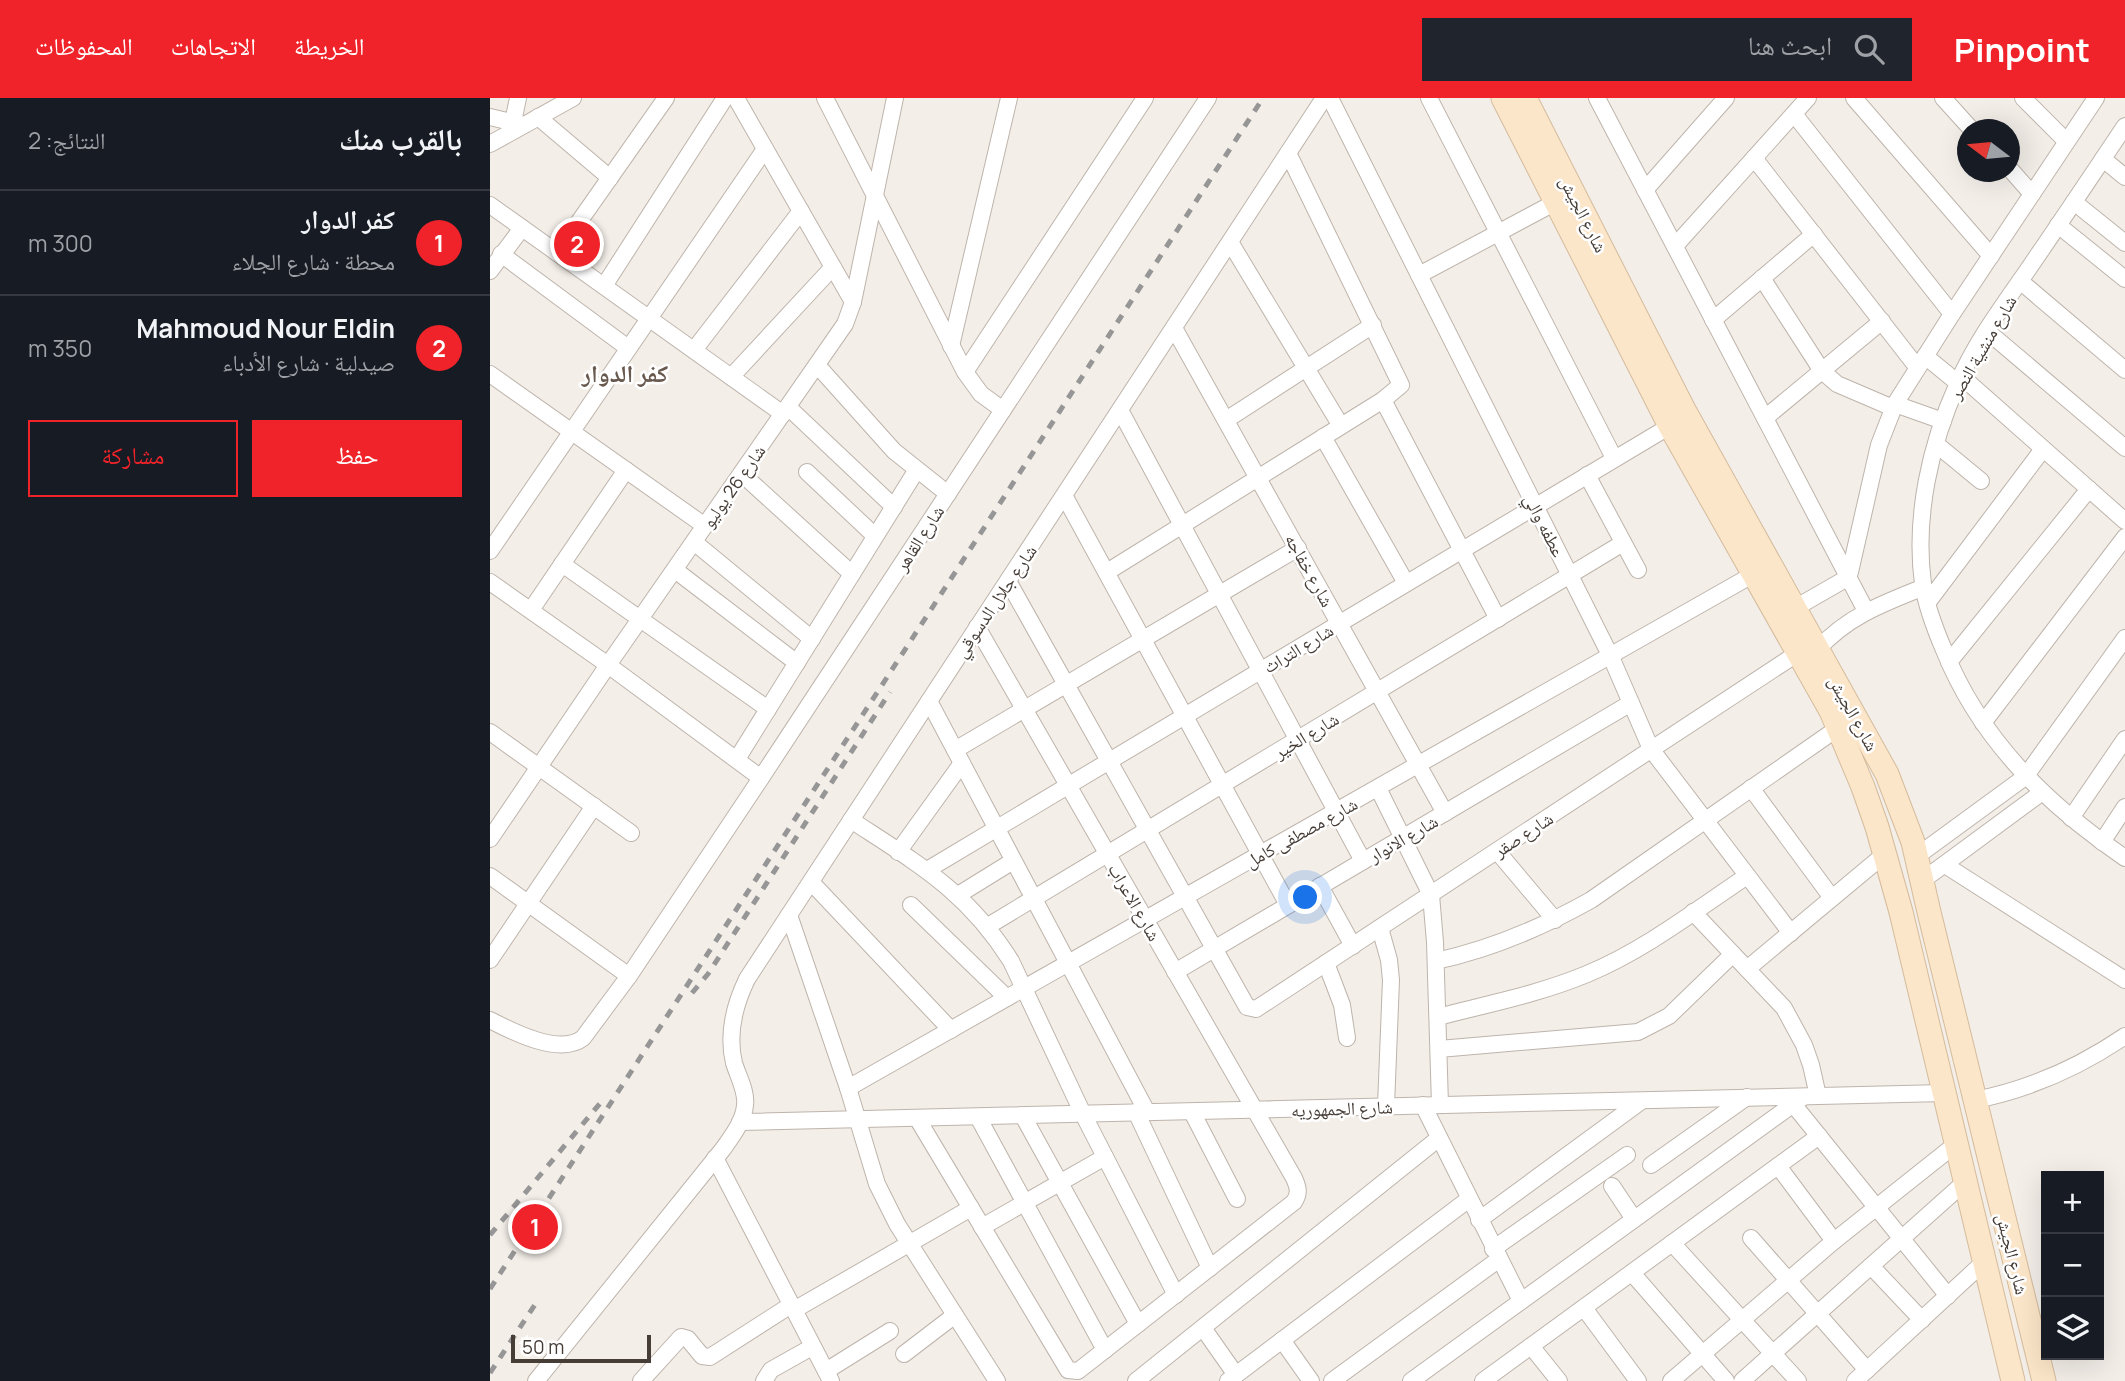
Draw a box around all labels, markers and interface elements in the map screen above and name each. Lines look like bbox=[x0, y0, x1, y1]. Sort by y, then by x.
search box bbox=[1422, 18, 1912, 81]
text: ابحث هنا bbox=[1748, 27, 1832, 63]
text: Pinpoint bbox=[1954, 27, 2090, 72]
text: المحفوظات bbox=[35, 29, 133, 62]
text: الاتجاهات bbox=[171, 29, 256, 62]
text: الخريطة bbox=[294, 29, 365, 62]
icon: search bbox=[1850, 30, 1888, 68]
text: بالقرب منك bbox=[339, 118, 462, 159]
north arrow bbox=[1957, 119, 2020, 182]
text: النتائج: 2 bbox=[28, 124, 105, 156]
street label: شارع الجيش bbox=[1555, 172, 1613, 256]
text: كفر الدوار bbox=[302, 201, 395, 237]
pin: 2 bbox=[554, 218, 600, 270]
text: 300 m bbox=[28, 227, 93, 259]
text: 1 bbox=[434, 227, 444, 259]
text: محطة · شارع الجلاء bbox=[232, 245, 395, 277]
street label: شارع منشية النصر bbox=[1942, 291, 2021, 404]
text: Mahmoud Nour Eldin bbox=[136, 310, 395, 346]
text: 350 m bbox=[28, 332, 92, 364]
text: 2 bbox=[432, 332, 446, 364]
text: صيدلية · شارع الأدباء bbox=[222, 346, 395, 378]
district label: كفر الدوار bbox=[581, 356, 668, 389]
button: مشاركة bbox=[28, 420, 238, 497]
button: حفظ bbox=[252, 420, 462, 497]
street label: شارع 26 يوليو bbox=[696, 440, 770, 532]
street label: عطفه والي bbox=[1516, 489, 1571, 562]
street label: شارع القاهر bbox=[888, 500, 949, 576]
street label: شارع خفاجه bbox=[1280, 529, 1340, 611]
street label: شارع جلال الدسوقي bbox=[948, 540, 1045, 664]
street label: شارع التراث bbox=[1258, 618, 1338, 678]
street label: شارع الجيش bbox=[1823, 671, 1885, 755]
street label: شارع الخير bbox=[1268, 706, 1343, 764]
street label: شارع مصطفى كامل bbox=[1240, 791, 1362, 873]
street label: شارع صقر bbox=[1488, 806, 1557, 863]
street label: شارع الانوار bbox=[1363, 809, 1442, 868]
street label: شارع الاعراب bbox=[1103, 859, 1167, 945]
your location bbox=[1288, 880, 1322, 914]
street label: شارع الجمهوريه bbox=[1291, 1094, 1393, 1122]
map controls bbox=[2041, 1171, 2104, 1360]
button: + bbox=[2041, 1171, 2104, 1234]
pin: 1 bbox=[512, 1201, 558, 1253]
street label: شارع الجيش bbox=[1991, 1211, 2035, 1297]
button: − bbox=[2041, 1234, 2104, 1297]
button: layers bbox=[2041, 1297, 2104, 1360]
scale bar bbox=[511, 1332, 651, 1364]
text: 50 m bbox=[522, 1334, 564, 1360]

